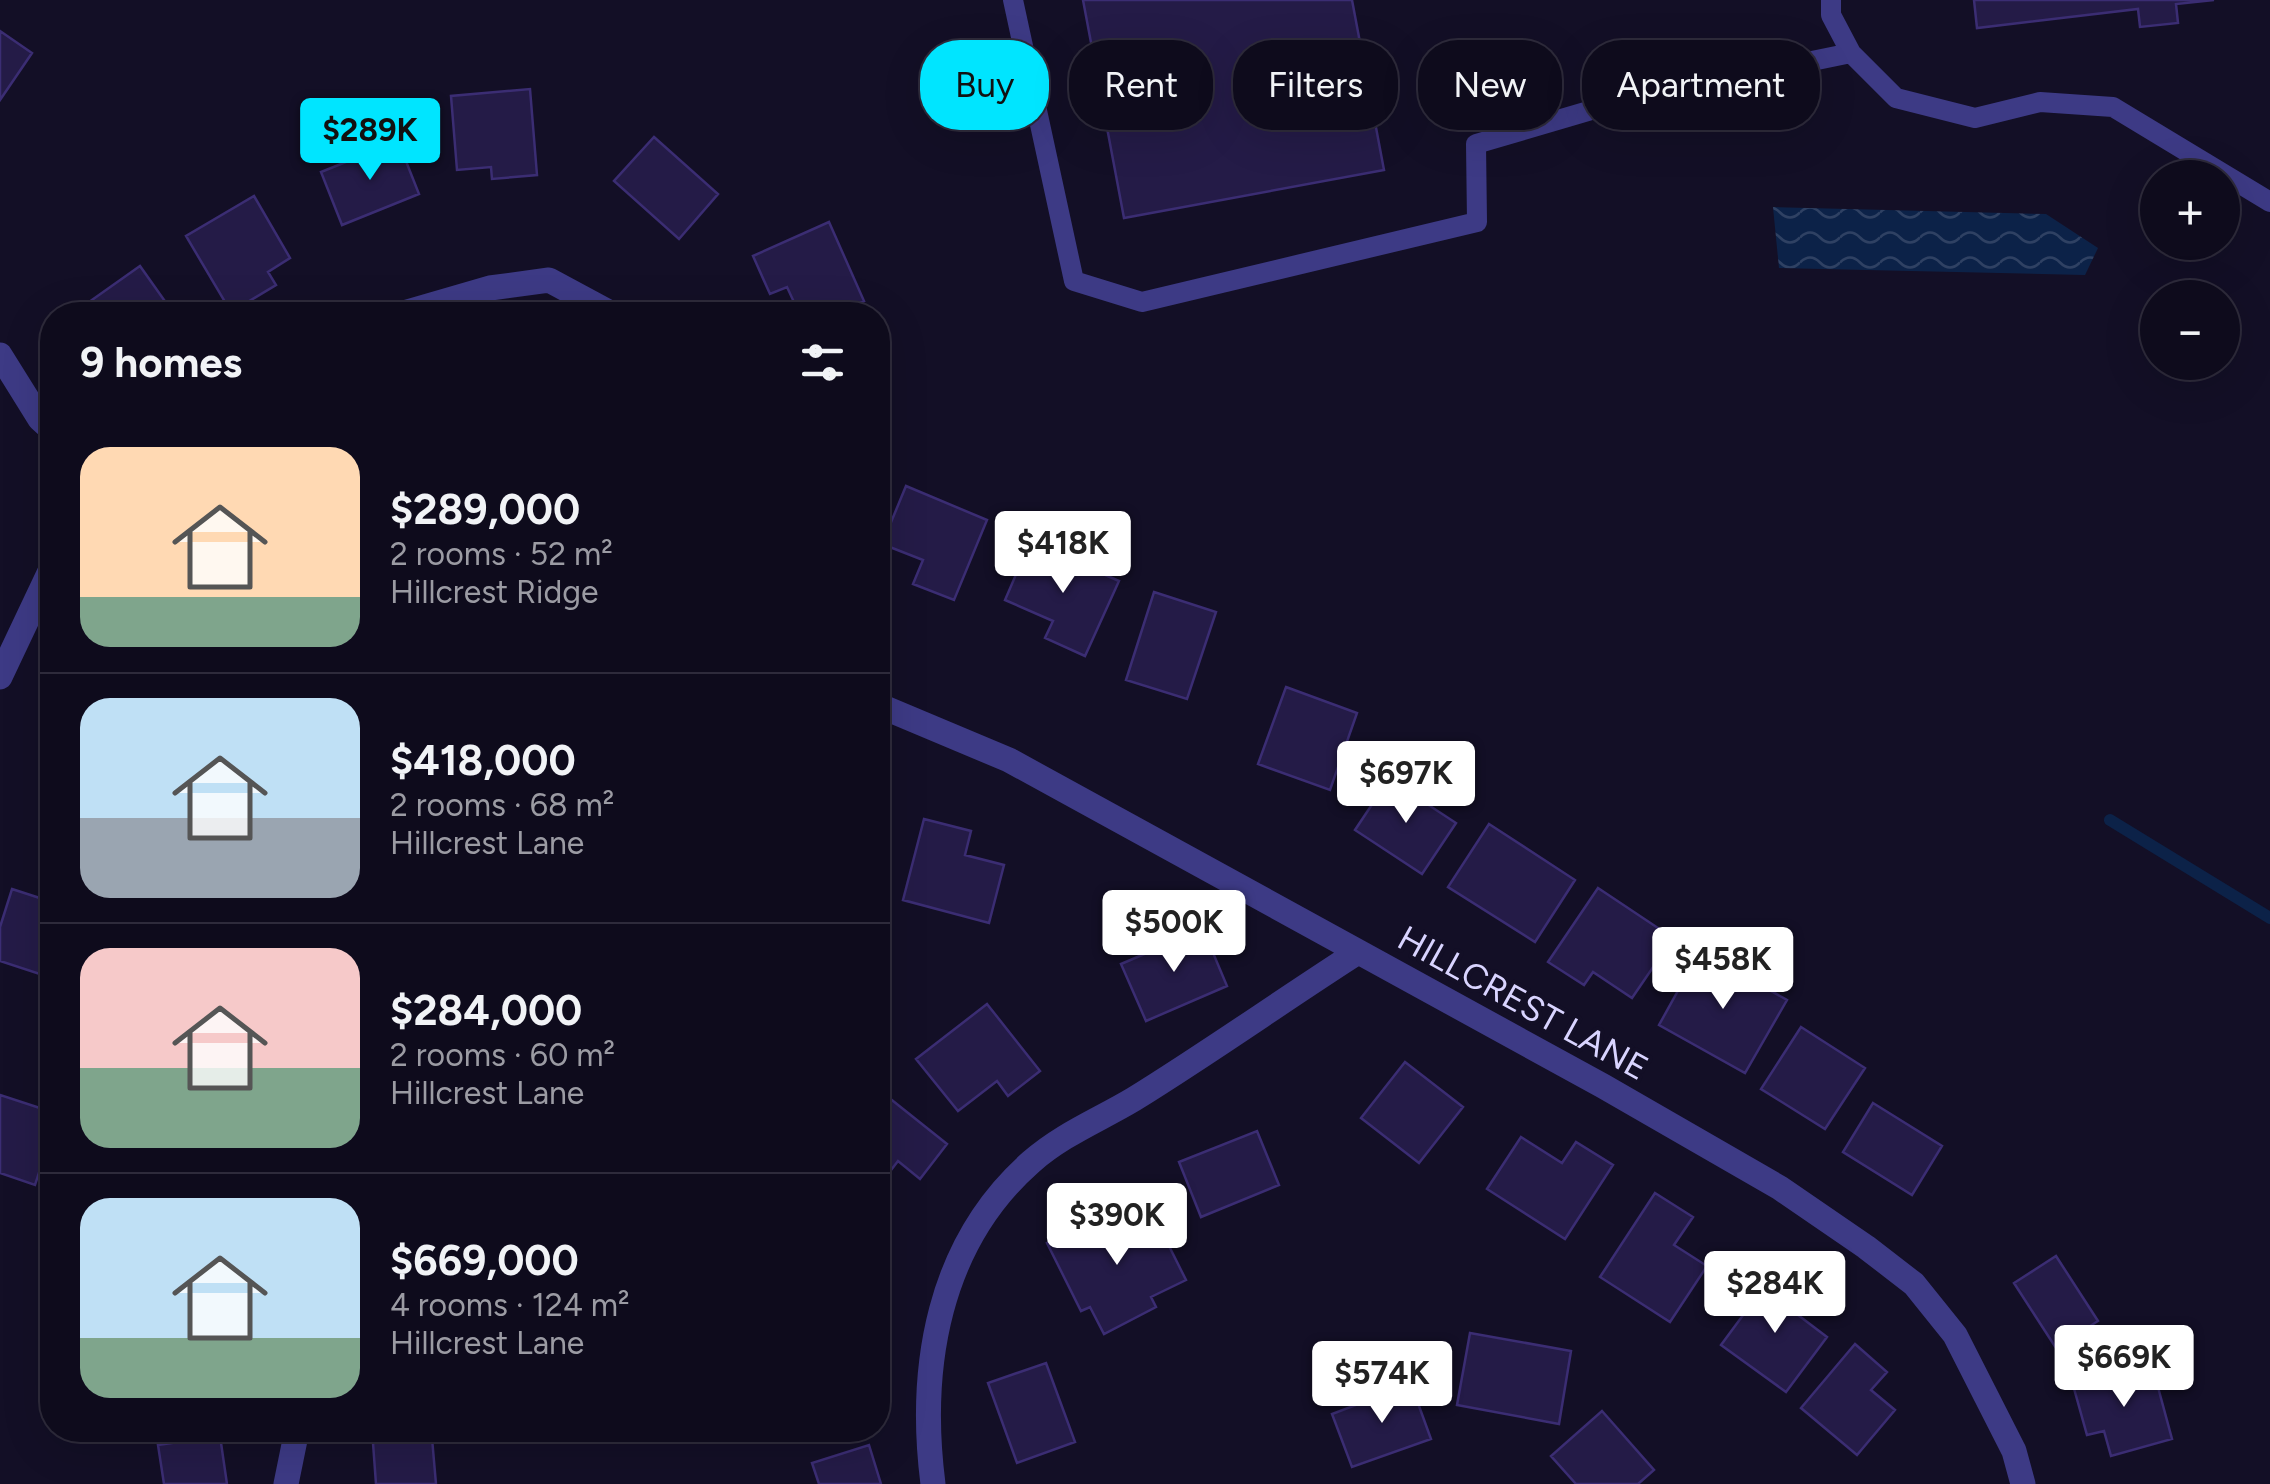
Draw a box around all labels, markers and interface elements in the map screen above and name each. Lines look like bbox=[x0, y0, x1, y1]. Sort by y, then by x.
chip: Buy bbox=[920, 40, 1049, 130]
chip: Rent bbox=[1069, 40, 1213, 130]
chip: Filters bbox=[1233, 40, 1398, 130]
chip: New bbox=[1418, 40, 1562, 130]
chip: Apartment bbox=[1582, 40, 1820, 130]
pin: $289K bbox=[300, 98, 440, 183]
text: $289K bbox=[322, 111, 418, 149]
map controls bbox=[2140, 160, 2240, 380]
button: + bbox=[2140, 160, 2240, 260]
button: − bbox=[2140, 280, 2240, 380]
icon: filters bbox=[795, 335, 850, 390]
text: 9 homes bbox=[80, 337, 242, 388]
text: $289,000 bbox=[390, 484, 580, 535]
icon: home bbox=[160, 487, 280, 607]
pin: $418K bbox=[993, 511, 1133, 596]
text: $418K bbox=[1017, 524, 1109, 562]
text: 2 rooms · 52 m² bbox=[390, 535, 613, 573]
text: Hillcrest Ridge bbox=[390, 573, 599, 611]
text: $418,000 bbox=[390, 735, 576, 786]
icon: home bbox=[160, 738, 280, 858]
pin: $697K bbox=[1336, 741, 1476, 826]
text: $697K bbox=[1359, 754, 1453, 792]
text: 2 rooms · 68 m² bbox=[390, 786, 614, 824]
text: Hillcrest Lane bbox=[390, 824, 584, 862]
pin: $500K bbox=[1104, 890, 1244, 975]
text: $500K bbox=[1124, 903, 1224, 941]
street label: HILLCREST LANE bbox=[1391, 917, 1655, 1089]
pin: $458K bbox=[1653, 927, 1793, 1012]
text: $458K bbox=[1674, 940, 1772, 978]
text: $284,000 bbox=[390, 985, 582, 1036]
icon: home bbox=[160, 988, 280, 1108]
text: 2 rooms · 60 m² bbox=[390, 1036, 615, 1074]
text: Hillcrest Lane bbox=[390, 1074, 584, 1112]
pin: $390K bbox=[1047, 1183, 1187, 1268]
text: $390K bbox=[1069, 1196, 1165, 1234]
text: $669,000 bbox=[390, 1235, 579, 1286]
icon: home bbox=[160, 1238, 280, 1358]
pin: $284K bbox=[1705, 1251, 1845, 1336]
text: $284K bbox=[1726, 1264, 1824, 1302]
text: 4 rooms · 124 m² bbox=[390, 1286, 629, 1324]
text: Hillcrest Lane bbox=[390, 1324, 584, 1362]
pin: $669K bbox=[2054, 1325, 2194, 1410]
text: $669K bbox=[2077, 1338, 2171, 1376]
pin: $574K bbox=[1312, 1341, 1452, 1426]
text: $574K bbox=[1334, 1354, 1430, 1392]

